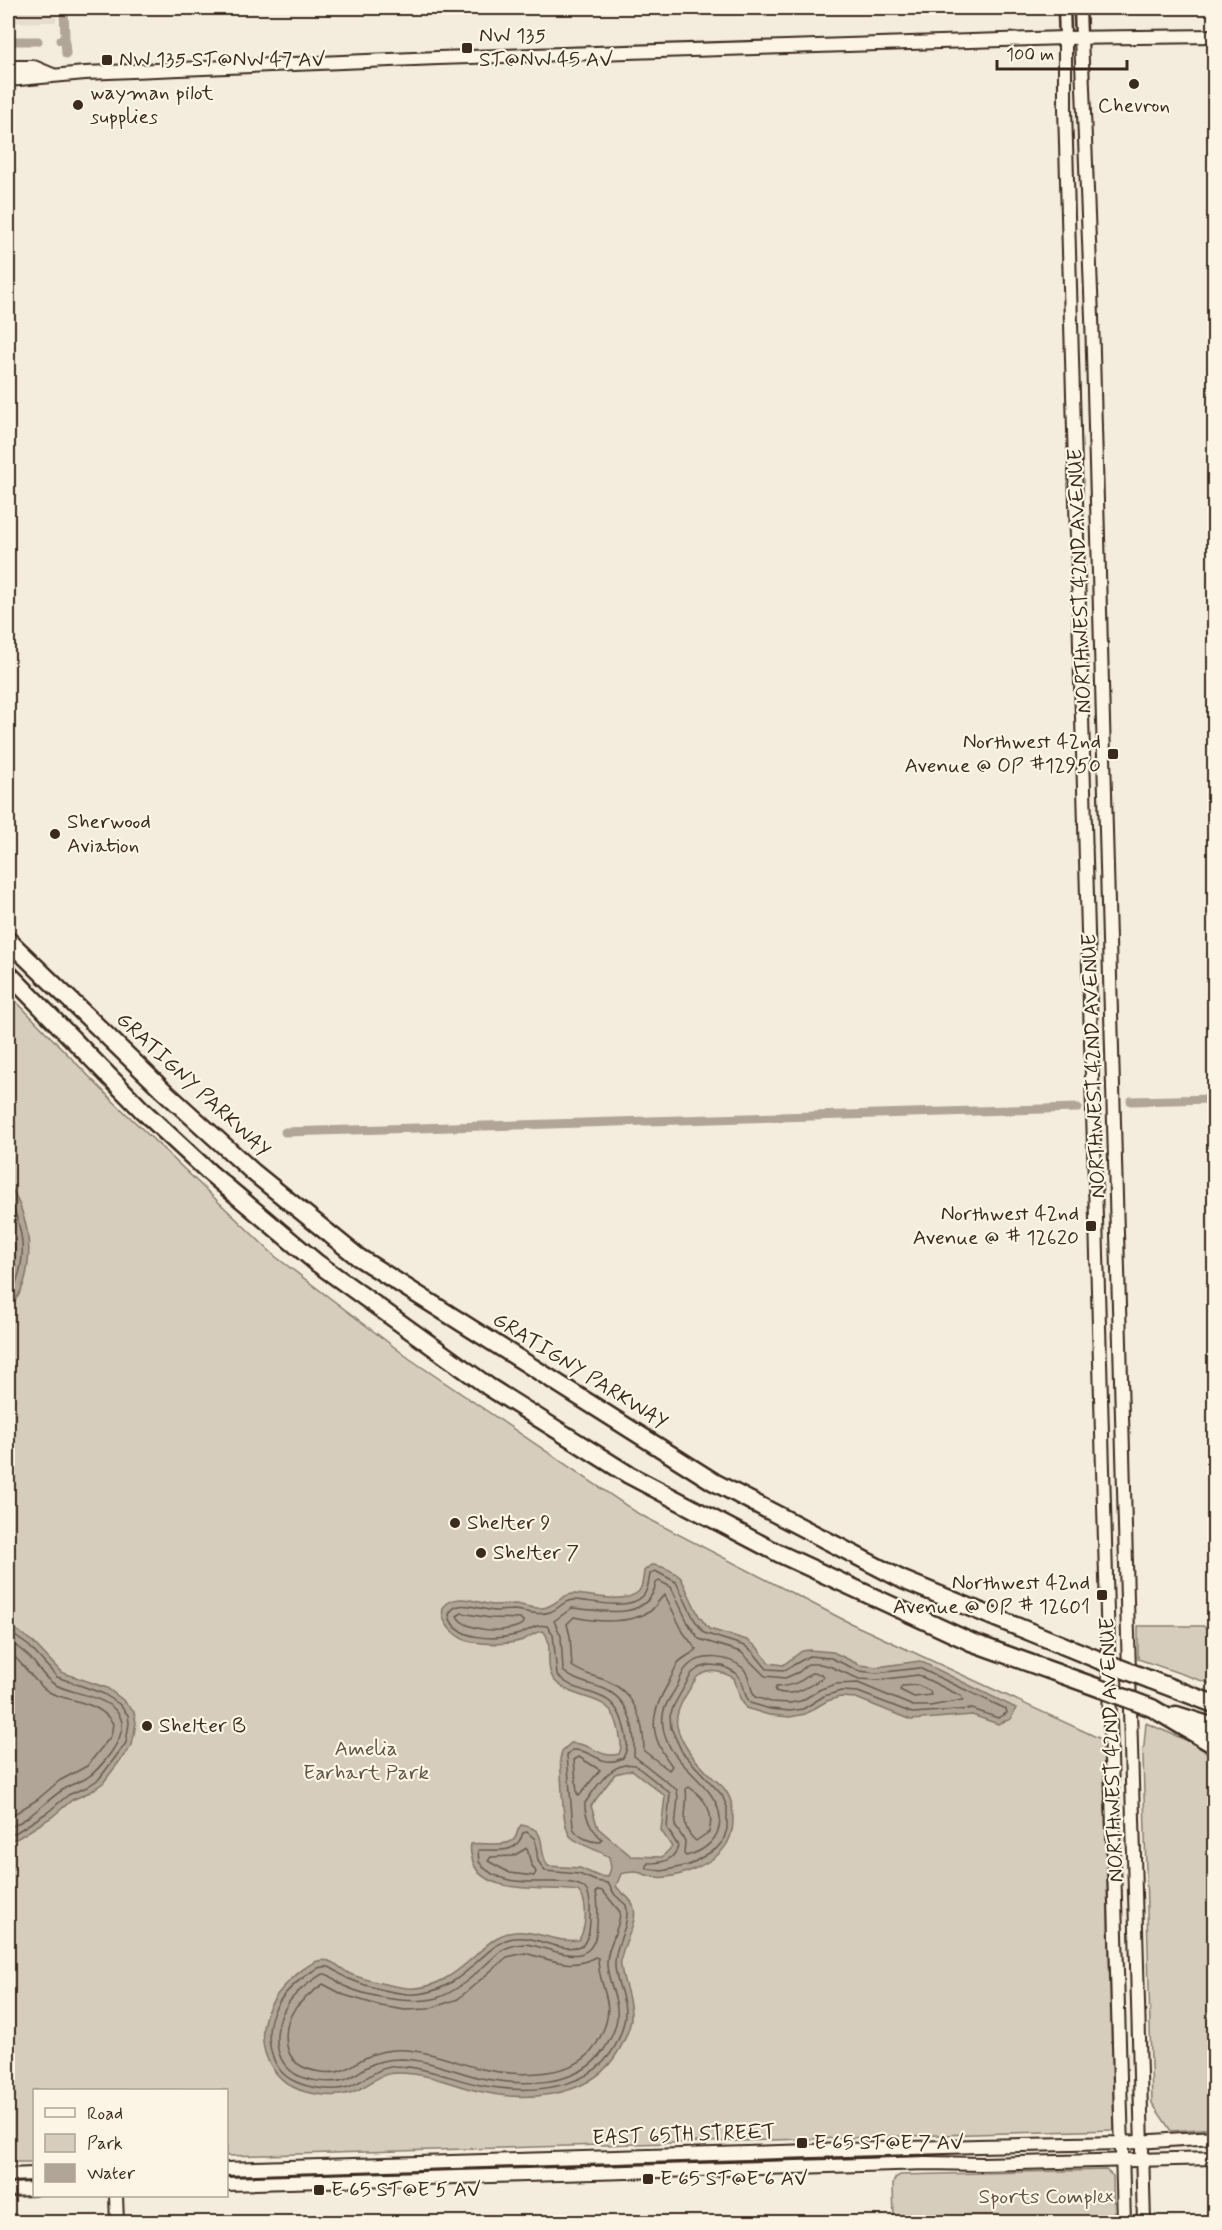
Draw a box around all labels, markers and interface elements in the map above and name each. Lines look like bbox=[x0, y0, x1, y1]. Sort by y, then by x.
place label: NW 135 ST@NW 45 AV bbox=[479, 22, 614, 74]
scale bar bbox=[997, 33, 1128, 71]
marker: NW 135 ST@NW 45 AV bbox=[460, 41, 474, 55]
text: 100 m bbox=[1006, 43, 1054, 67]
place label: NW 135 ST@NW 47 AV bbox=[119, 46, 326, 74]
marker: NW 135 ST@NW 47 AV bbox=[100, 53, 114, 67]
marker: Chevron bbox=[1127, 77, 1141, 91]
place label: wayman pilot supplies bbox=[90, 79, 214, 131]
place label: Chevron bbox=[1098, 92, 1170, 120]
marker: wayman pilot supplies bbox=[71, 98, 85, 112]
street label: NORTHWEST 42ND AVENUE bbox=[1061, 448, 1099, 714]
place label: Northwest 42nd Avenue @ OP #12950 bbox=[904, 728, 1101, 780]
marker: Northwest 42nd Avenue @ OP #12950 bbox=[1106, 747, 1120, 761]
place label: Sherwood Aviation bbox=[67, 808, 151, 860]
marker: Sherwood Aviation bbox=[48, 827, 62, 841]
street label: NORTHWEST 42ND AVENUE bbox=[1075, 933, 1113, 1199]
street label: GRATIGNY PARKWAY bbox=[110, 1006, 277, 1164]
place label: Northwest 42nd Avenue @ # 12620 bbox=[913, 1200, 1079, 1252]
marker: Northwest 42nd Avenue @ # 12620 bbox=[1084, 1219, 1098, 1233]
street label: GRATIGNY PARKWAY bbox=[487, 1306, 673, 1437]
place label: Shelter 9 bbox=[467, 1509, 551, 1537]
marker: Shelter 9 bbox=[448, 1516, 462, 1530]
place label: Shelter 7 bbox=[493, 1539, 579, 1567]
marker: Shelter 7 bbox=[474, 1546, 488, 1560]
place label: Northwest 42nd Avenue @ OP # 12601 bbox=[893, 1569, 1090, 1621]
marker: Northwest 42nd Avenue @ OP # 12601 bbox=[1095, 1588, 1109, 1602]
street label: NORTHWEST 42ND AVENUE bbox=[1093, 1617, 1131, 1883]
place label: Shelter B bbox=[159, 1712, 246, 1740]
marker: Shelter B bbox=[140, 1719, 154, 1733]
park label: Amelia Earhart Park bbox=[303, 1735, 429, 1787]
legend bbox=[33, 2089, 228, 2197]
text: Road bbox=[87, 2102, 123, 2126]
street label: EAST 65TH STREET bbox=[592, 2118, 776, 2152]
place label: E 65 ST@E 7 AV bbox=[814, 2129, 964, 2157]
text: Park bbox=[87, 2132, 123, 2156]
marker: E 65 ST@E 7 AV bbox=[795, 2136, 809, 2150]
text: Water bbox=[87, 2162, 136, 2186]
place label: E 65 ST@E 6 AV bbox=[660, 2165, 808, 2193]
marker: E 65 ST@E 6 AV bbox=[641, 2172, 655, 2186]
place label: E 65 ST@E 5 AV bbox=[331, 2176, 481, 2204]
marker: E 65 ST@E 5 AV bbox=[312, 2183, 326, 2197]
park label: Sports Complex bbox=[979, 2183, 1113, 2211]

